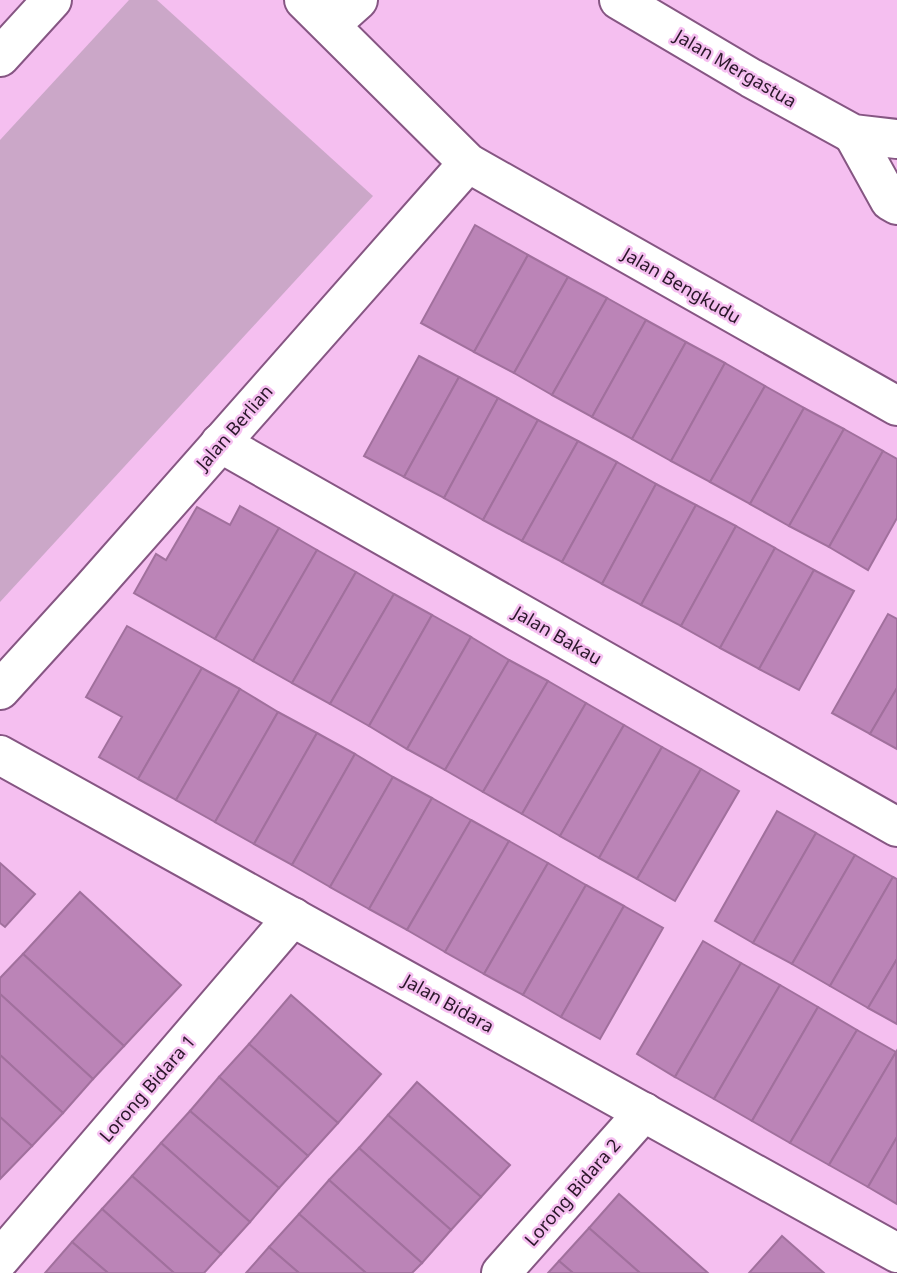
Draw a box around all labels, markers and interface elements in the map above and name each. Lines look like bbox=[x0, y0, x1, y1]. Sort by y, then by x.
street label: Jalan Mergastua bbox=[669, 22, 801, 113]
street label: Jalan Bengkudu bbox=[617, 240, 745, 329]
street label: Jalan Berlian bbox=[189, 379, 278, 476]
street label: Jalan Bakau bbox=[508, 599, 607, 670]
street label: Jalan Bidara bbox=[398, 967, 499, 1038]
street label: Lorong Bidara 1 bbox=[94, 1029, 200, 1147]
street label: Lorong Bidara 2 bbox=[519, 1133, 625, 1251]

